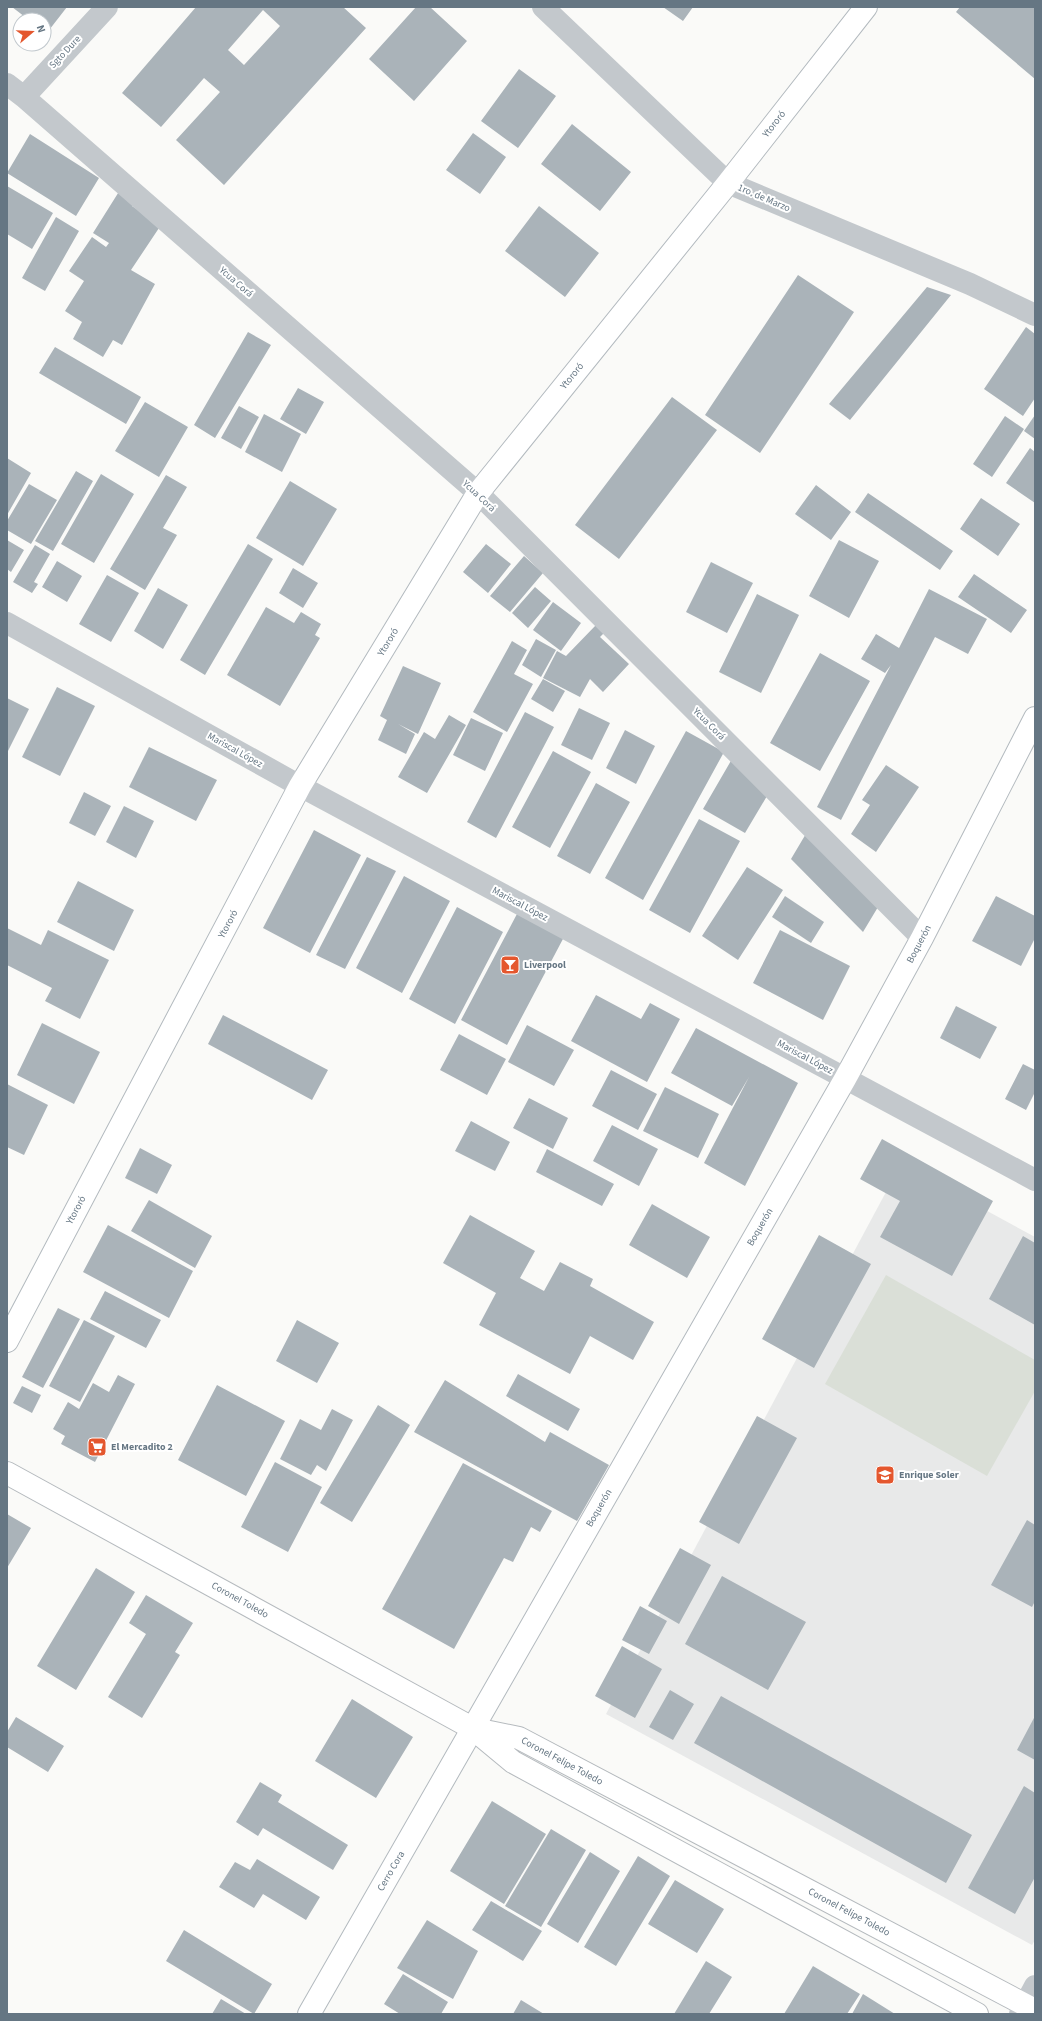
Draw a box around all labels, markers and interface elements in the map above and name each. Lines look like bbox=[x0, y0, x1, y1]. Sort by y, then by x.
north arrow bbox=[12, 12, 52, 52]
text: N bbox=[33, 23, 49, 35]
street label: Sgto Dure bbox=[46, 32, 84, 72]
street label: Ytororó bbox=[758, 108, 789, 141]
street label: 1ro. de Marzo bbox=[735, 181, 793, 215]
street label: Ycua Corá bbox=[215, 263, 256, 301]
street label: Ytororó bbox=[556, 360, 587, 393]
street label: Ycua Corá bbox=[459, 476, 499, 515]
street label: Ytororó bbox=[374, 625, 402, 660]
street label: Ycua Corá bbox=[689, 704, 728, 743]
street label: Mariscal López bbox=[205, 729, 265, 771]
street label: Mariscal López bbox=[490, 883, 550, 925]
street label: Ytororó bbox=[214, 907, 241, 942]
street label: Boquerón bbox=[903, 922, 935, 966]
bar icon: Liverpool bbox=[499, 954, 521, 976]
place label: Liverpool bbox=[524, 958, 566, 972]
street label: Mariscal López bbox=[775, 1036, 835, 1078]
street label: Ytororó bbox=[62, 1193, 89, 1228]
street label: Boquerón bbox=[744, 1206, 776, 1248]
supermarket icon: El Mercadito 2 bbox=[86, 1436, 108, 1458]
place label: El Mercadito 2 bbox=[111, 1440, 173, 1454]
school or university icon: Enrique Soler bbox=[874, 1464, 896, 1486]
place label: Enrique Soler bbox=[899, 1468, 959, 1482]
street label: Boquerón bbox=[583, 1487, 615, 1529]
street label: Coronel Toledo bbox=[209, 1578, 271, 1622]
street label: Coronel Felipe Toledo bbox=[519, 1734, 605, 1788]
street label: Cerro Cora bbox=[374, 1848, 408, 1894]
street label: Coronel Felipe Toledo bbox=[806, 1885, 892, 1939]

